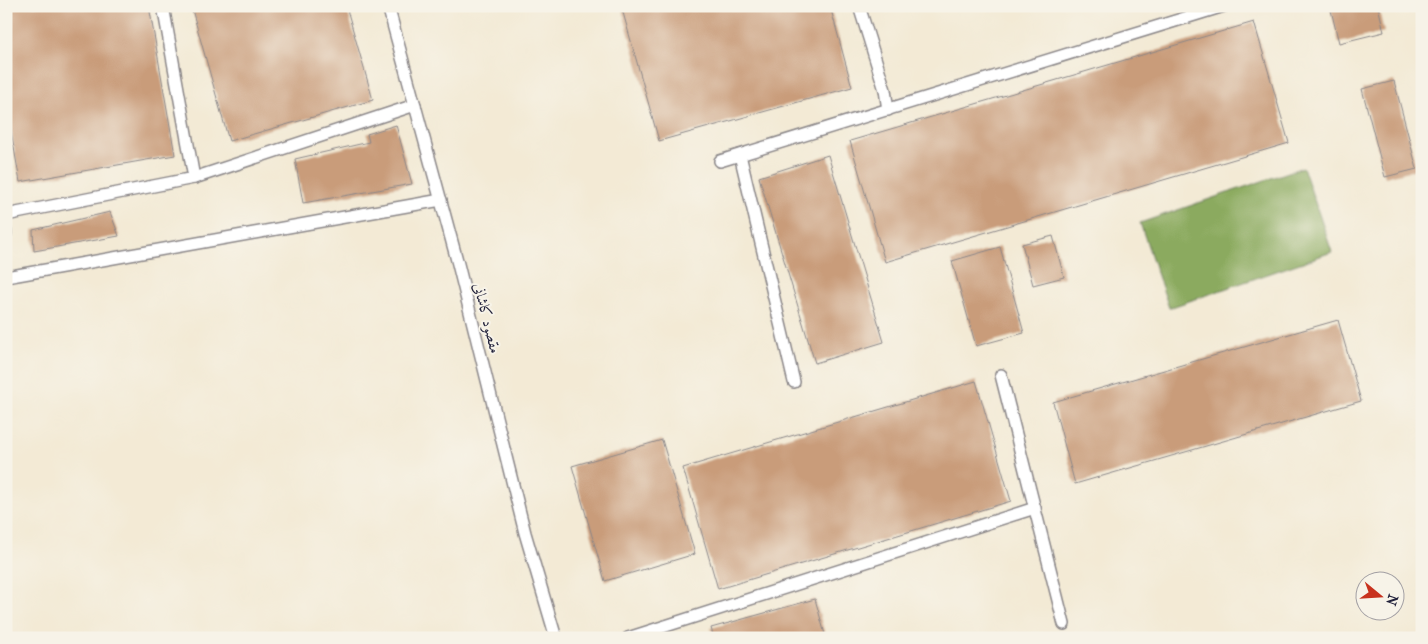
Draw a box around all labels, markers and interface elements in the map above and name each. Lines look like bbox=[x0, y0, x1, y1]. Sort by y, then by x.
street label: مقصود کاشانی bbox=[470, 281, 504, 355]
north arrow bbox=[1356, 572, 1406, 622]
text: N bbox=[1382, 592, 1402, 608]

